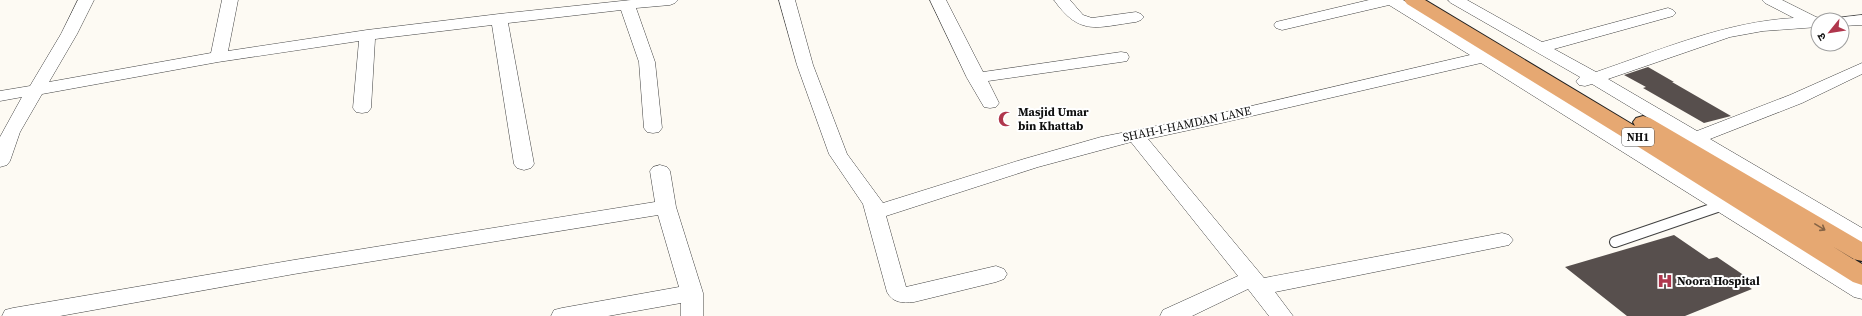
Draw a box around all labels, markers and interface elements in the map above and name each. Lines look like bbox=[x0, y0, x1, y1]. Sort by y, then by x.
north arrow bbox=[1810, 12, 1850, 52]
text: उ bbox=[1813, 30, 1830, 43]
street label: SHAH-I-HAMDAN LANE bbox=[1121, 103, 1253, 145]
place label: Masjid Umar bin Khattab bbox=[1018, 104, 1089, 134]
mosque icon: Masjid Umar bin Khattab bbox=[997, 110, 1015, 128]
road number: NH1 bbox=[1622, 128, 1654, 146]
one-way arrow bbox=[1814, 224, 1826, 232]
hospital icon: Noora Hospital bbox=[1656, 272, 1674, 290]
place label: Noora Hospital bbox=[1677, 273, 1760, 289]

